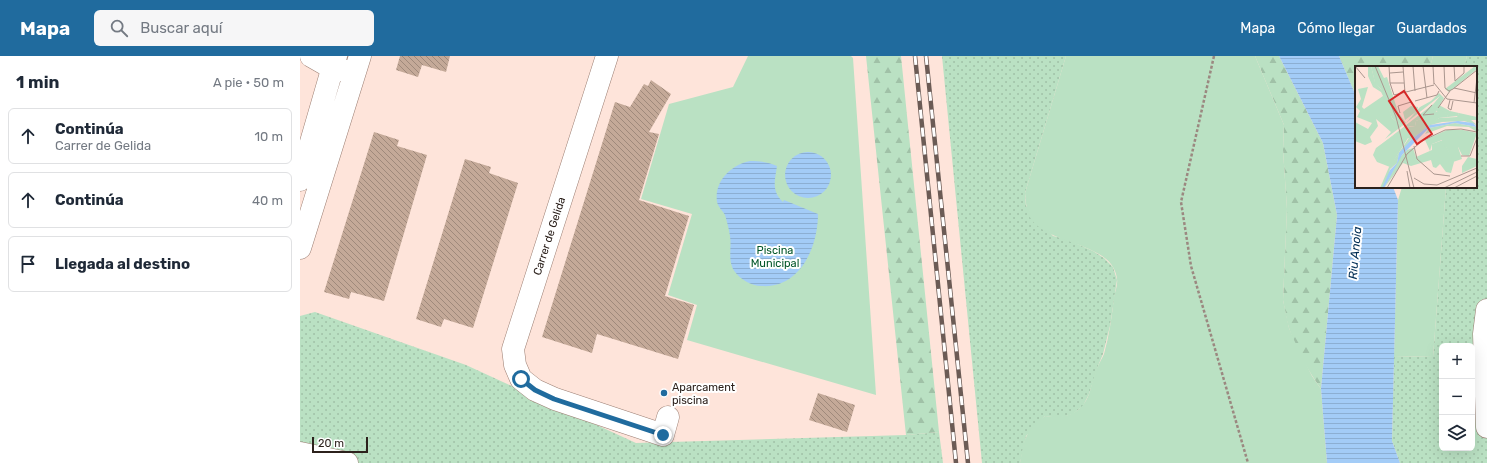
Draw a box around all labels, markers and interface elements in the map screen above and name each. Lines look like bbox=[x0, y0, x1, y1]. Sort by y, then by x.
search box bbox=[94, 10, 374, 46]
text: Mapa bbox=[20, 17, 70, 40]
icon: search bbox=[108, 17, 130, 39]
text: Buscar aquí bbox=[140, 19, 222, 37]
text: Mapa bbox=[1240, 20, 1275, 37]
text: Cómo llegar bbox=[1297, 20, 1375, 37]
text: Guardados bbox=[1397, 20, 1467, 37]
inset map bbox=[1355, 66, 1477, 188]
text: 1 min bbox=[16, 72, 59, 92]
text: A pie · 50 m bbox=[213, 75, 284, 90]
text: Continúa bbox=[55, 120, 124, 138]
icon: ahead bbox=[17, 125, 39, 147]
text: 10 m bbox=[254, 129, 283, 144]
text: Carrer de Gelida bbox=[55, 138, 151, 153]
icon: ahead bbox=[17, 189, 39, 211]
text: Continúa bbox=[55, 191, 124, 209]
text: 40 m bbox=[252, 193, 283, 208]
street label: Carrer de Gelida bbox=[531, 195, 568, 277]
water label: Riu Anoia bbox=[1346, 226, 1364, 280]
park label: Piscina Municipal bbox=[751, 244, 799, 270]
icon: arrive bbox=[17, 253, 39, 275]
text: Llegada al destino bbox=[55, 255, 190, 273]
map controls bbox=[1439, 343, 1475, 451]
button: + bbox=[1439, 343, 1475, 379]
route start bbox=[512, 370, 530, 388]
button: − bbox=[1439, 379, 1475, 415]
place label: Aparcament piscina bbox=[672, 381, 736, 407]
marker: Aparcament piscina bbox=[659, 388, 669, 398]
button: layers bbox=[1439, 415, 1475, 451]
route end bbox=[654, 426, 672, 444]
scale bar bbox=[312, 435, 368, 454]
text: 20 m bbox=[318, 437, 344, 450]

